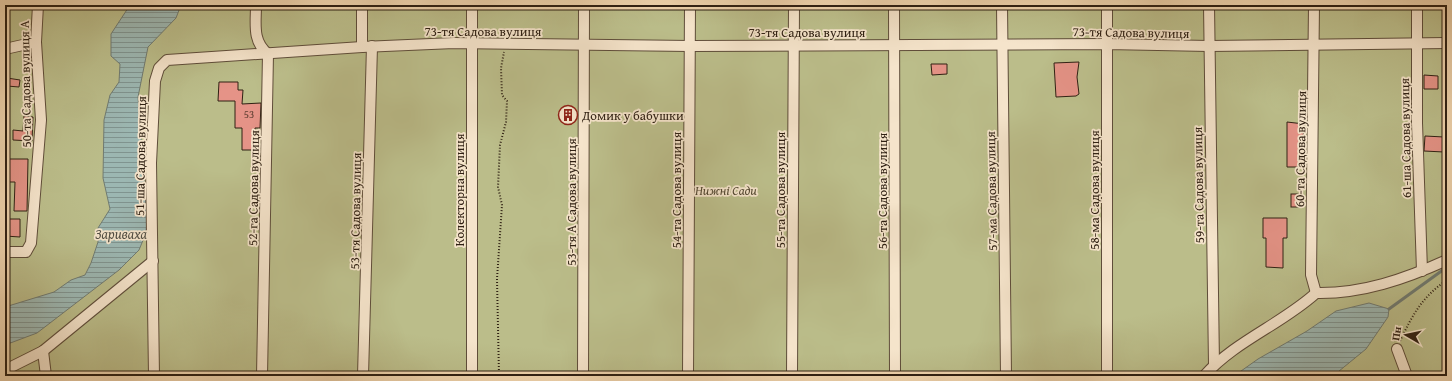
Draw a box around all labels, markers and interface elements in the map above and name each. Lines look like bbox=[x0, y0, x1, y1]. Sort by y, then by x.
street label: 50-та Садова вулиця А bbox=[15, 20, 36, 148]
street label: 73-тя Садова вулиця bbox=[425, 22, 542, 41]
street label: 73-тя Садова вулиця bbox=[1072, 22, 1190, 43]
street label: 73-тя Садова вулиця bbox=[749, 23, 866, 42]
street label: 61-ша Садова вулиця bbox=[1395, 77, 1416, 198]
street label: 60-та Садова вулиця bbox=[1290, 90, 1311, 207]
street label: 51-ша Садова вулиця bbox=[130, 95, 151, 216]
building icon: Домик у бабушки bbox=[557, 104, 579, 126]
house number: 53 bbox=[244, 106, 254, 122]
place label: Домик у бабушки bbox=[581, 106, 684, 125]
street label: 59-та Садова вулиця bbox=[1188, 126, 1209, 243]
street label: 52-га Садова вулиця bbox=[243, 130, 264, 246]
street label: 58-ма Садова вулиця bbox=[1085, 130, 1104, 250]
street label: 54-та Садова вулиця bbox=[667, 131, 686, 248]
street label: 55-та Садова вулиця bbox=[771, 131, 790, 248]
street label: 57-ма Садова вулиця bbox=[981, 131, 1002, 251]
street label: 56-та Садова вулиця bbox=[873, 132, 892, 249]
street label: Колекторна вулиця bbox=[450, 133, 469, 247]
street label: 53-тя А Садова вулиця bbox=[562, 138, 581, 266]
street label: 53-тя Садова вулиця bbox=[345, 152, 366, 270]
park label: Нижні Сади bbox=[695, 181, 757, 200]
water label: Зариваха bbox=[95, 224, 148, 244]
north arrow bbox=[1386, 315, 1426, 355]
text: Пн bbox=[1387, 325, 1405, 342]

